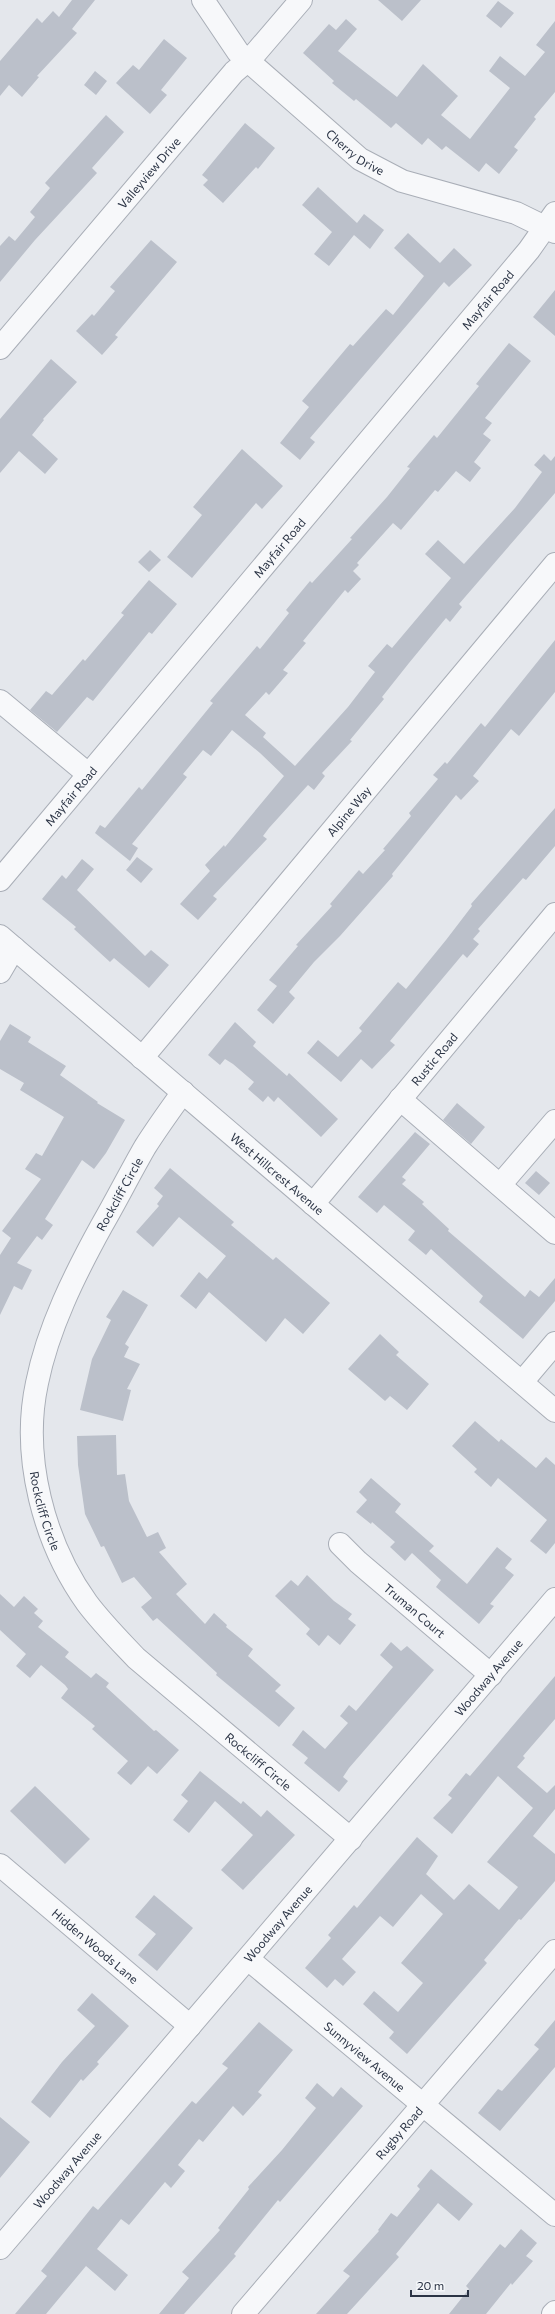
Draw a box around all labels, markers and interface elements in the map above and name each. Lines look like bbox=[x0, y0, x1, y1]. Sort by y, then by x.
street label: Cherry Drive bbox=[324, 126, 387, 177]
street label: Valleyview Drive bbox=[115, 134, 183, 211]
street label: Mayfair Road bbox=[459, 267, 516, 332]
street label: Mayfair Road bbox=[250, 515, 308, 580]
street label: Mayfair Road bbox=[42, 763, 100, 828]
street label: Alpine Way bbox=[324, 783, 373, 839]
street label: Rustic Road bbox=[408, 1030, 460, 1088]
street label: West Hillcrest Avenue bbox=[228, 1130, 327, 1217]
street label: Rockcliff Circle bbox=[93, 1155, 145, 1233]
street label: Rockcliff Circle bbox=[28, 1470, 63, 1552]
street label: Truman Court bbox=[381, 1580, 448, 1640]
street label: Woodway Avenue bbox=[451, 1636, 525, 1719]
street label: Rockcliff Circle bbox=[223, 1729, 294, 1793]
street label: Woodway Avenue bbox=[241, 1882, 314, 1965]
street label: Hidden Woods Lane bbox=[49, 1905, 141, 1986]
street label: Sunnyview Avenue bbox=[321, 2019, 408, 2094]
street label: Rugby Road bbox=[372, 2104, 425, 2162]
street label: Woodway Avenue bbox=[30, 2128, 104, 2211]
scale bar bbox=[411, 2272, 468, 2298]
text: 20 m bbox=[417, 2278, 444, 2292]

